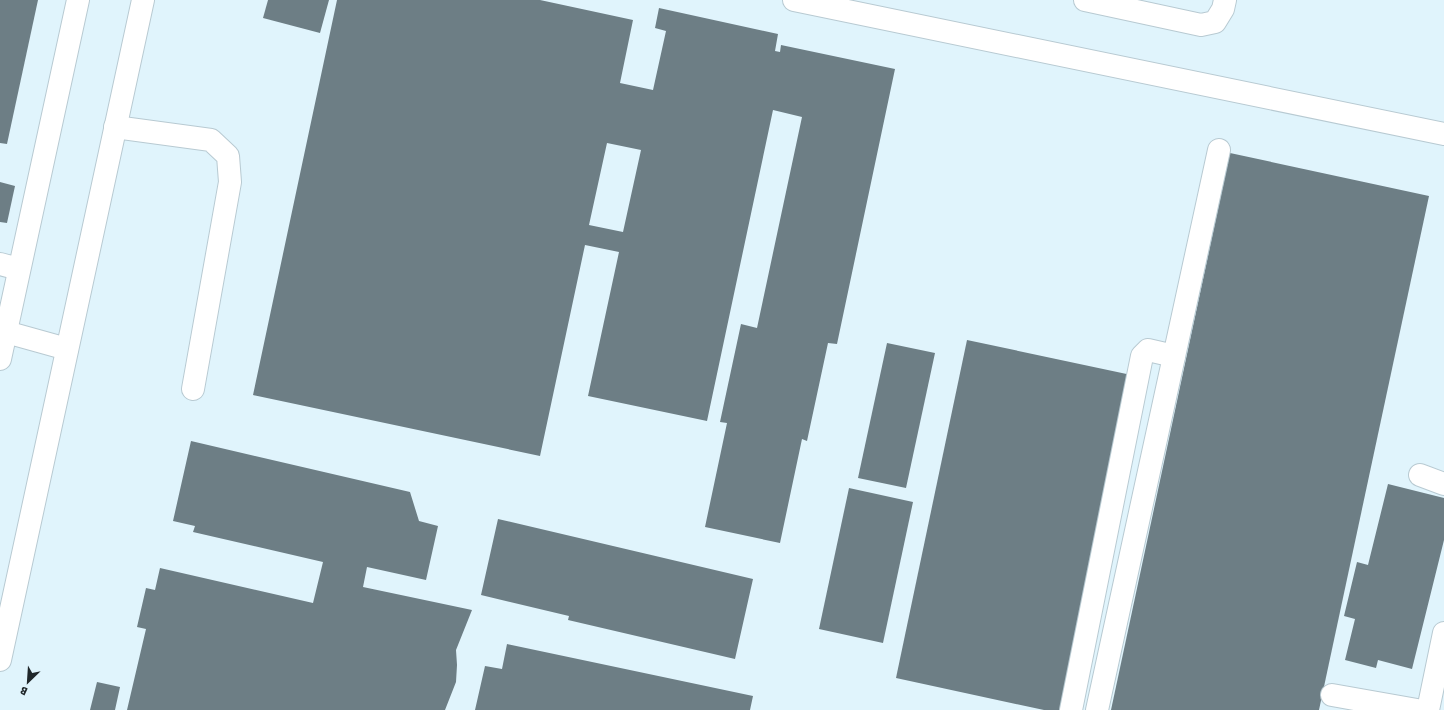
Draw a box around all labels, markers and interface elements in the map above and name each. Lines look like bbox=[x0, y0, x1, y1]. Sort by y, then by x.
north arrow bbox=[8, 662, 48, 702]
text: B bbox=[18, 683, 30, 698]

